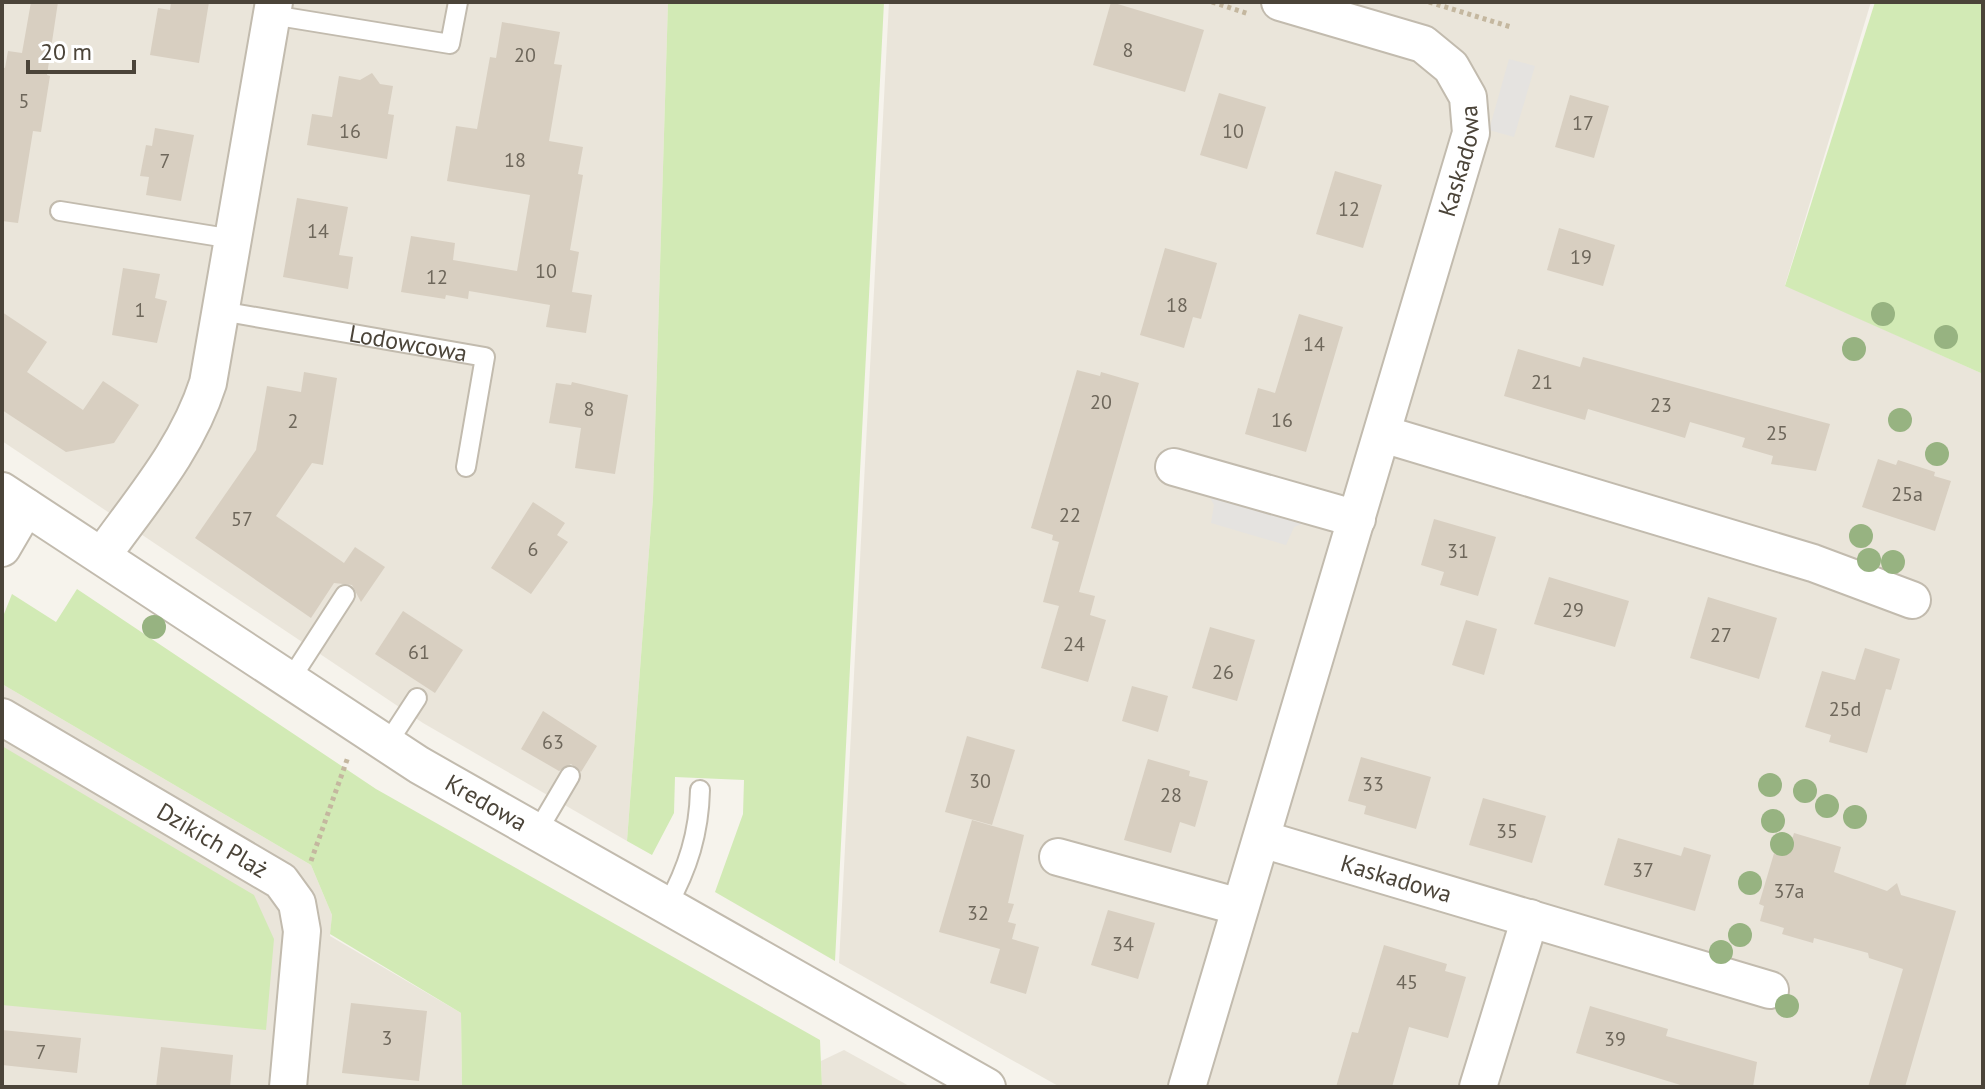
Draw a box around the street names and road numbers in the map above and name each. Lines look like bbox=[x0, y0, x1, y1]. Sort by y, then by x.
street label: Kaskadowa bbox=[1431, 104, 1486, 220]
street label: Lodowcowa bbox=[347, 318, 470, 369]
street label: Kredowa bbox=[440, 767, 533, 838]
street label: Dzikich Plaż bbox=[151, 796, 274, 885]
street label: Kaskadowa bbox=[1337, 847, 1456, 910]

